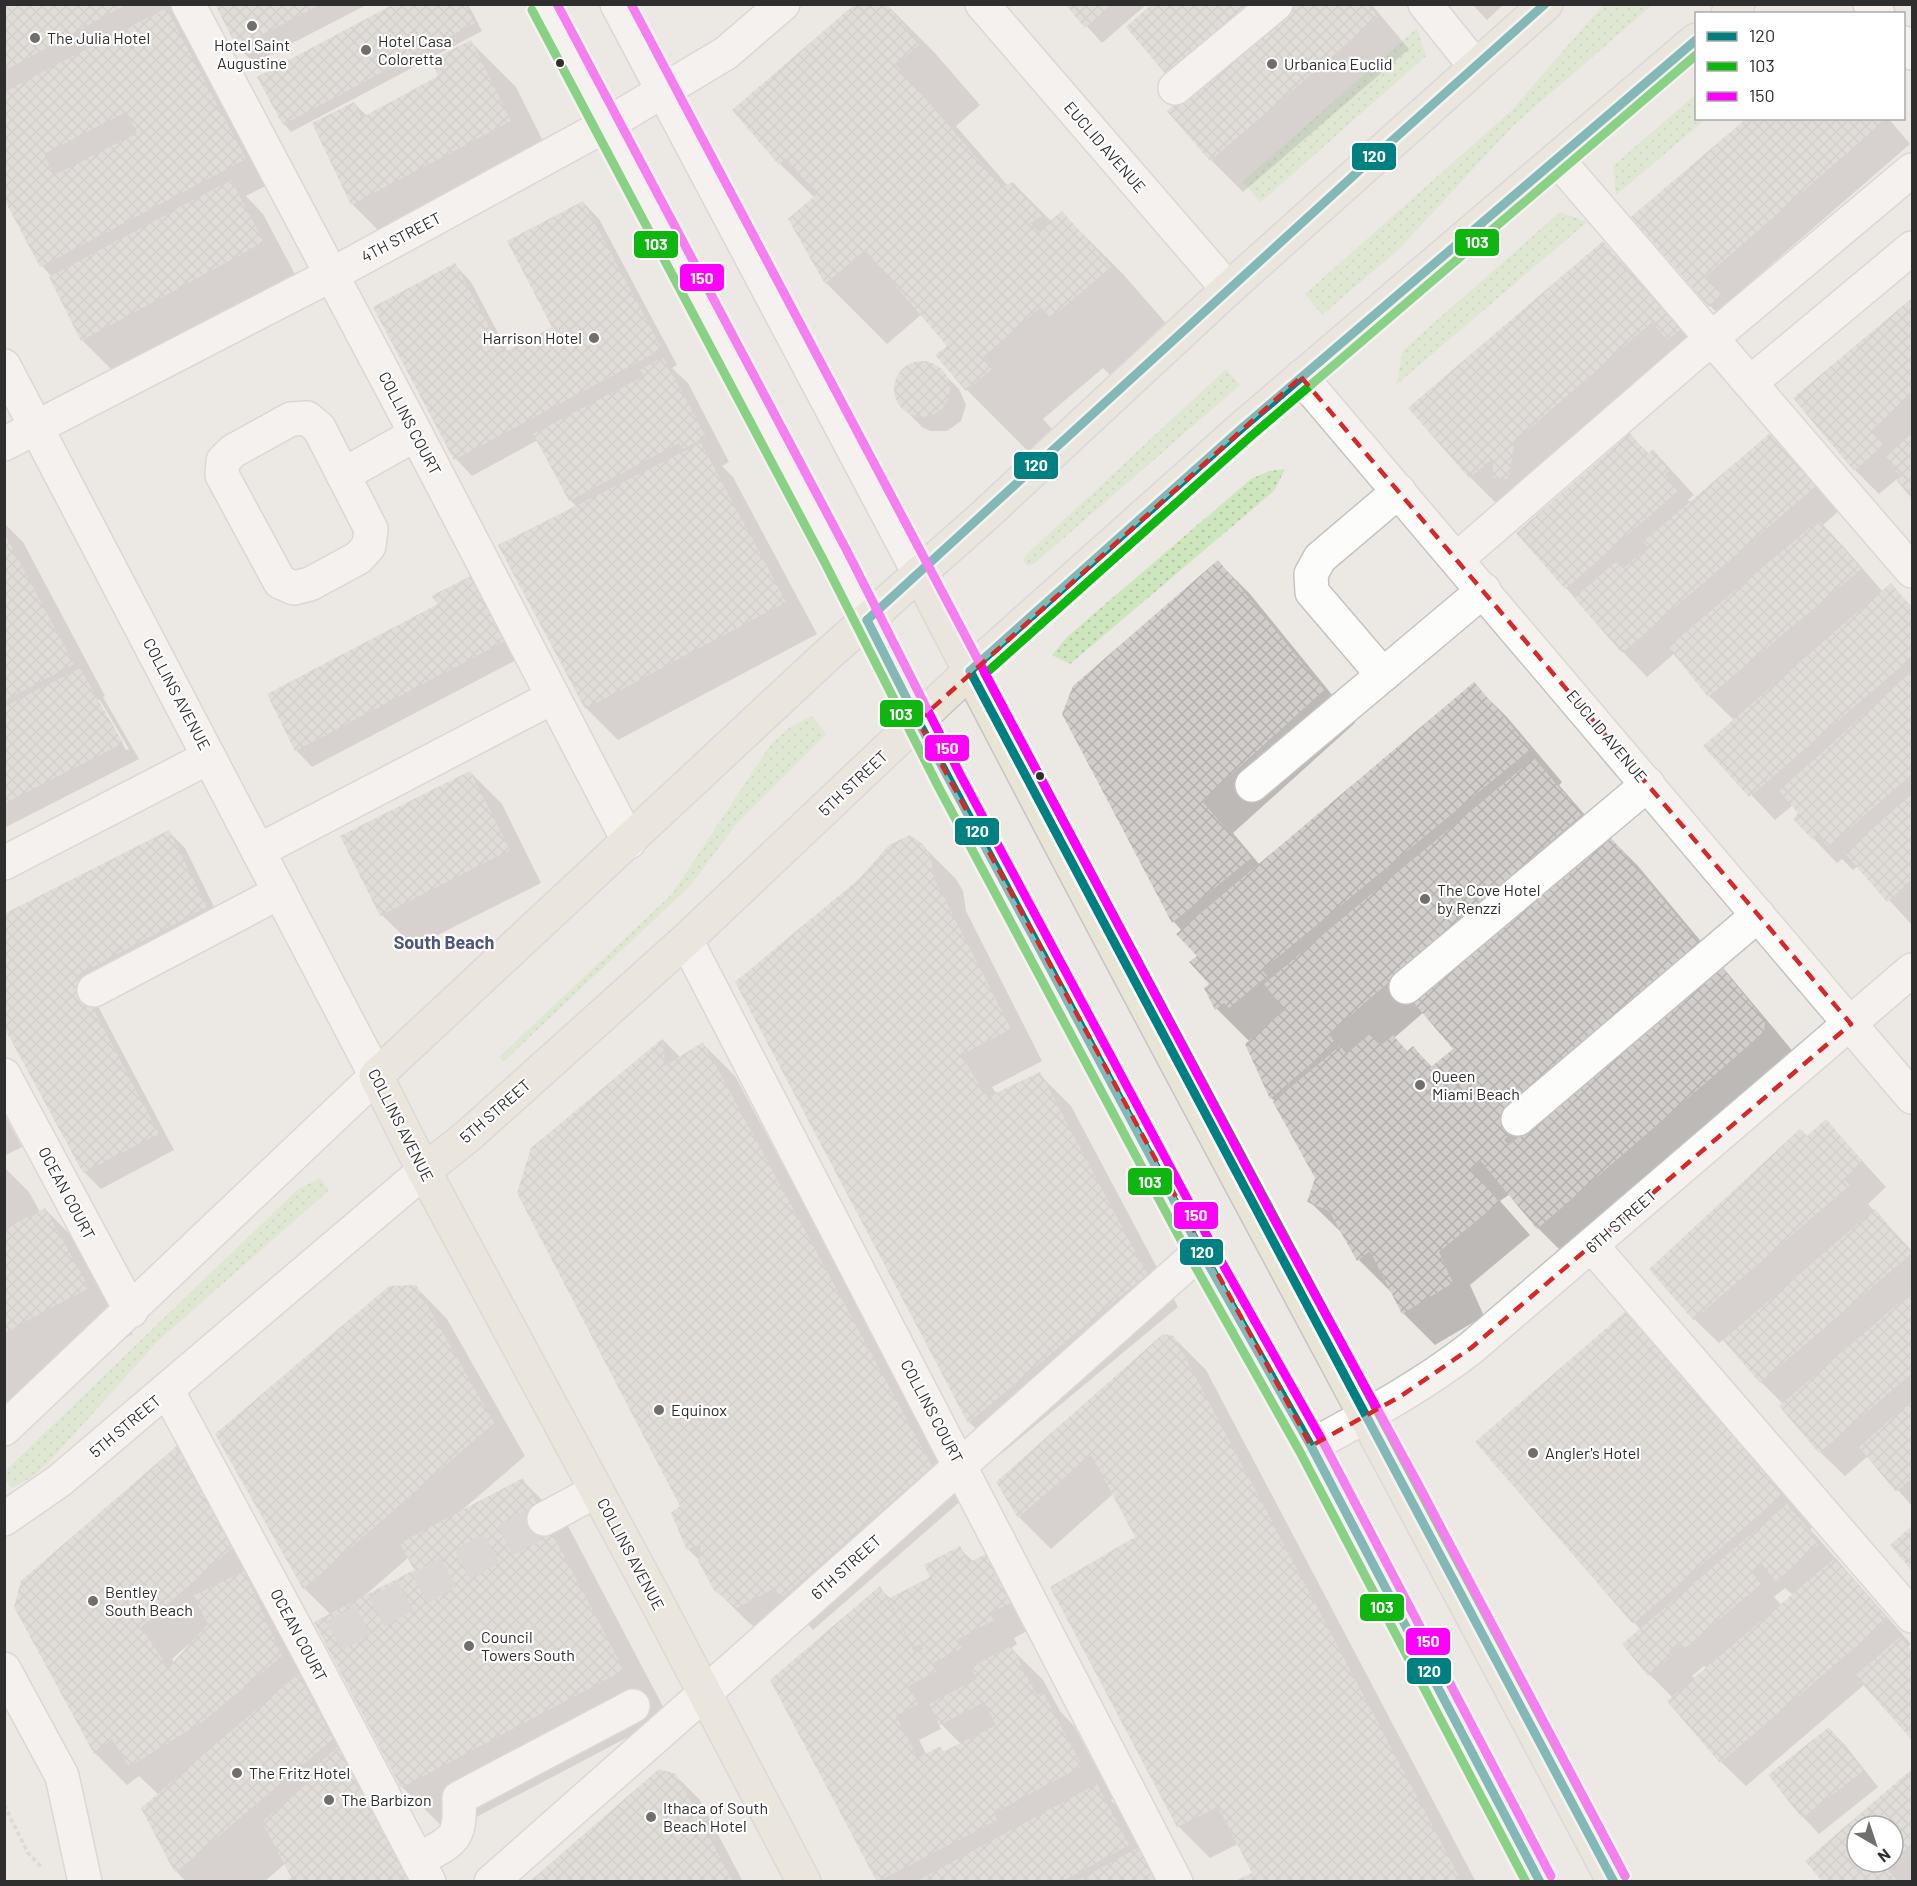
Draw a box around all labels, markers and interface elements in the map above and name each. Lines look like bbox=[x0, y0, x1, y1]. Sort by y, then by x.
legend bbox=[1695, 12, 1905, 120]
marker: Hotel Saint Augustine bbox=[245, 19, 259, 33]
text: 120 bbox=[1749, 24, 1775, 46]
place label: The Julia Hotel bbox=[47, 28, 150, 47]
marker: The Julia Hotel bbox=[28, 31, 42, 45]
place label: Hotel Casa Coloretta bbox=[378, 31, 452, 68]
place label: Hotel Saint Augustine bbox=[214, 35, 290, 72]
marker: Hotel Casa Coloretta bbox=[359, 43, 373, 57]
place label: Urbanica Euclid bbox=[1284, 54, 1393, 73]
text: 103 bbox=[1749, 54, 1775, 76]
unlabelled marker bbox=[554, 57, 566, 69]
marker: Urbanica Euclid bbox=[1265, 57, 1279, 71]
text: 150 bbox=[1749, 84, 1775, 106]
street label: EUCLID AVENUE bbox=[1061, 97, 1150, 196]
line badge: 120 bbox=[1351, 142, 1397, 171]
text: 120 bbox=[1362, 146, 1386, 165]
street label: 4TH STREET bbox=[357, 208, 444, 266]
line badge: 103 bbox=[1454, 228, 1500, 257]
line badge: 103 bbox=[633, 230, 679, 259]
text: 103 bbox=[1465, 232, 1489, 251]
text: 103 bbox=[644, 234, 668, 253]
line badge: 150 bbox=[679, 263, 725, 292]
text: 150 bbox=[690, 268, 714, 287]
place label: Harrison Hotel bbox=[483, 328, 582, 347]
marker: Harrison Hotel bbox=[587, 331, 601, 345]
street label: COLLINS COURT bbox=[375, 368, 446, 478]
line badge: 120 bbox=[1013, 451, 1059, 480]
text: 120 bbox=[1024, 455, 1048, 474]
street label: COLLINS AVENUE bbox=[140, 635, 215, 753]
street label: EUCLID AVENUE bbox=[1563, 686, 1651, 786]
line badge: 103 bbox=[879, 699, 924, 728]
text: 103 bbox=[889, 704, 913, 723]
line badge: 150 bbox=[924, 734, 970, 762]
text: 150 bbox=[935, 738, 959, 757]
street label: 5TH STREET bbox=[814, 746, 891, 819]
unlabelled marker bbox=[1034, 770, 1046, 782]
line badge: 120 bbox=[954, 817, 1000, 846]
text: 120 bbox=[965, 821, 989, 840]
place label: The Cove Hotel by Renzzi bbox=[1437, 880, 1540, 917]
marker: The Cove Hotel by Renzzi bbox=[1418, 892, 1432, 906]
district label: South Beach bbox=[394, 931, 494, 953]
street label: COLLINS AVENUE bbox=[365, 1065, 438, 1184]
place label: Queen Miami Beach bbox=[1432, 1066, 1520, 1103]
street label: 5TH STREET bbox=[455, 1075, 534, 1146]
marker: Queen Miami Beach bbox=[1413, 1078, 1427, 1092]
street label: OCEAN COURT bbox=[35, 1143, 100, 1242]
line badge: 103 bbox=[1127, 1167, 1173, 1196]
text: 103 bbox=[1138, 1172, 1162, 1191]
street label: 6TH STREET bbox=[1581, 1185, 1660, 1256]
line badge: 150 bbox=[1173, 1201, 1219, 1230]
text: 150 bbox=[1184, 1205, 1208, 1224]
line badge: 120 bbox=[1179, 1238, 1224, 1266]
text: 120 bbox=[1190, 1242, 1214, 1261]
street label: COLLINS COURT bbox=[897, 1356, 968, 1466]
street label: 5TH STREET bbox=[85, 1390, 164, 1461]
place label: Equinox bbox=[671, 1400, 727, 1419]
marker: Equinox bbox=[652, 1403, 666, 1417]
place label: Angler's Hotel bbox=[1545, 1443, 1640, 1462]
marker: Angler's Hotel bbox=[1526, 1446, 1540, 1460]
street label: COLLINS AVENUE bbox=[594, 1495, 669, 1613]
street label: 6TH STREET bbox=[807, 1530, 884, 1603]
place label: Bentley South Beach bbox=[105, 1582, 193, 1619]
street label: OCEAN COURT bbox=[267, 1585, 332, 1684]
line badge: 103 bbox=[1359, 1593, 1405, 1622]
marker: Bentley South Beach bbox=[86, 1594, 100, 1608]
text: 103 bbox=[1370, 1597, 1394, 1616]
place label: Council Towers South bbox=[481, 1627, 575, 1664]
line badge: 150 bbox=[1405, 1627, 1451, 1656]
text: 150 bbox=[1416, 1631, 1440, 1650]
marker: Council Towers South bbox=[462, 1639, 476, 1653]
line badge: 120 bbox=[1406, 1657, 1452, 1685]
text: 120 bbox=[1417, 1661, 1441, 1680]
place label: The Fritz Hotel bbox=[249, 1763, 350, 1782]
marker: The Fritz Hotel bbox=[230, 1766, 244, 1780]
place label: The Barbizon bbox=[341, 1790, 432, 1809]
marker: The Barbizon bbox=[322, 1793, 336, 1807]
place label: Ithaca of South Beach Hotel bbox=[663, 1798, 768, 1835]
marker: Ithaca of South Beach Hotel bbox=[644, 1810, 658, 1824]
north arrow bbox=[1845, 1814, 1905, 1874]
text: N bbox=[1875, 1845, 1895, 1867]

